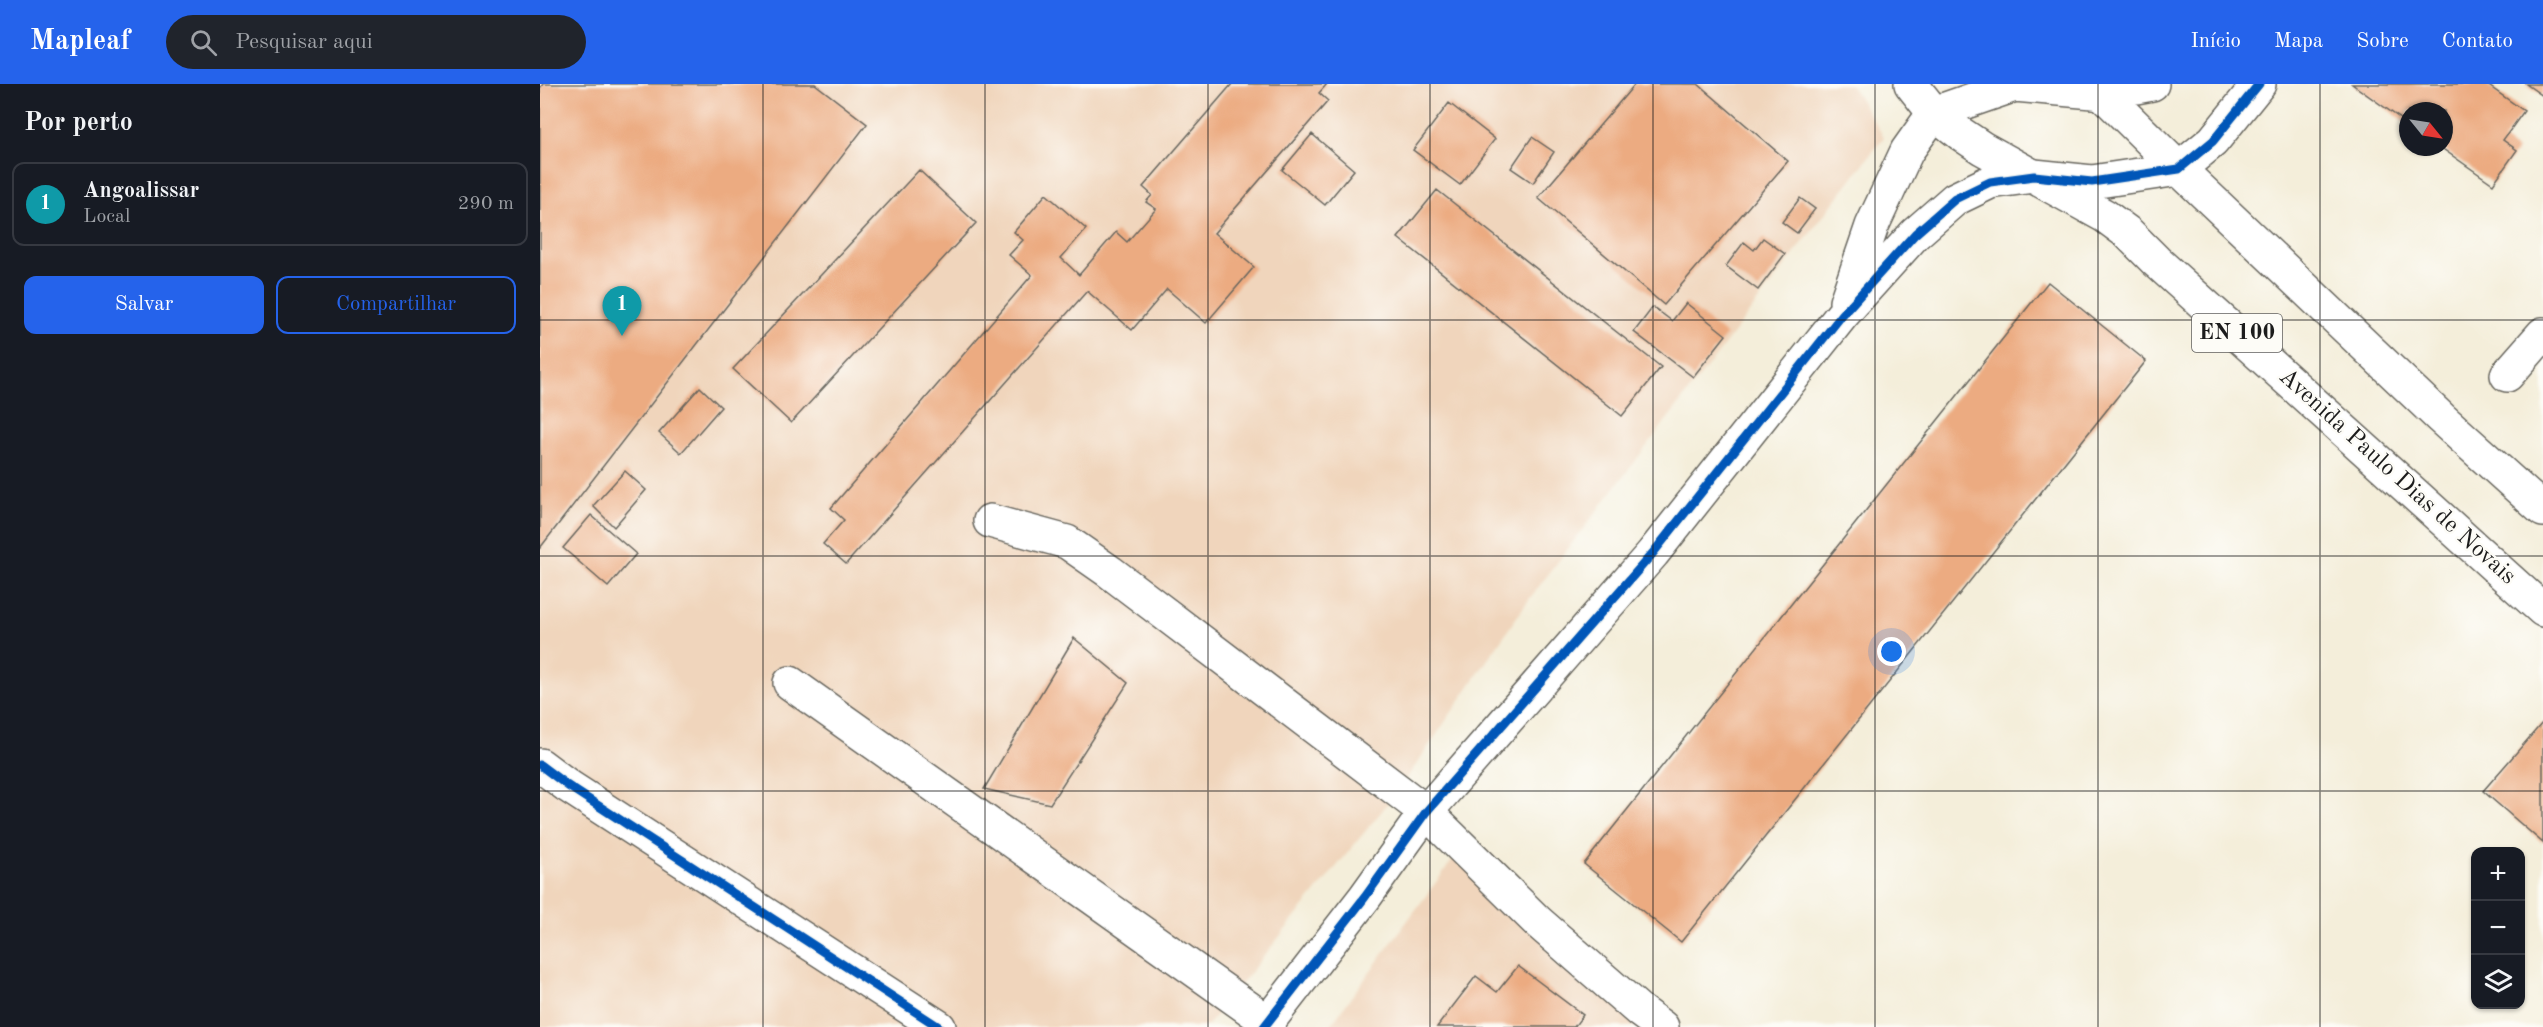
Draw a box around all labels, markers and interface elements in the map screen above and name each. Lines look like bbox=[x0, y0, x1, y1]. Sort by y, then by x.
search box bbox=[166, 15, 586, 69]
icon: search bbox=[187, 26, 220, 59]
text: Mapleaf bbox=[30, 28, 130, 56]
text: Pesquisar aqui bbox=[235, 31, 373, 53]
text: Início bbox=[2190, 31, 2241, 52]
text: Mapa bbox=[2274, 31, 2323, 52]
text: Sobre bbox=[2356, 31, 2409, 52]
text: Contato bbox=[2442, 31, 2513, 52]
north arrow bbox=[2399, 102, 2453, 156]
text: Por perto bbox=[24, 110, 133, 136]
text: Angoalissar bbox=[83, 180, 199, 202]
text: 1 bbox=[40, 194, 51, 214]
text: 290 m bbox=[458, 194, 514, 214]
text: Local bbox=[83, 207, 130, 227]
button: Salvar bbox=[24, 276, 264, 334]
button: Compartilhar bbox=[276, 276, 516, 334]
pin: 1 bbox=[602, 286, 641, 336]
road number: EN 100 bbox=[2192, 314, 2282, 352]
street label: Avenida Paulo Dias de Novais bbox=[2274, 365, 2520, 589]
your location bbox=[1877, 637, 1906, 666]
map controls bbox=[2471, 847, 2525, 1009]
button: + bbox=[2471, 847, 2525, 901]
button: − bbox=[2471, 901, 2525, 955]
button: layers bbox=[2471, 955, 2525, 1009]

